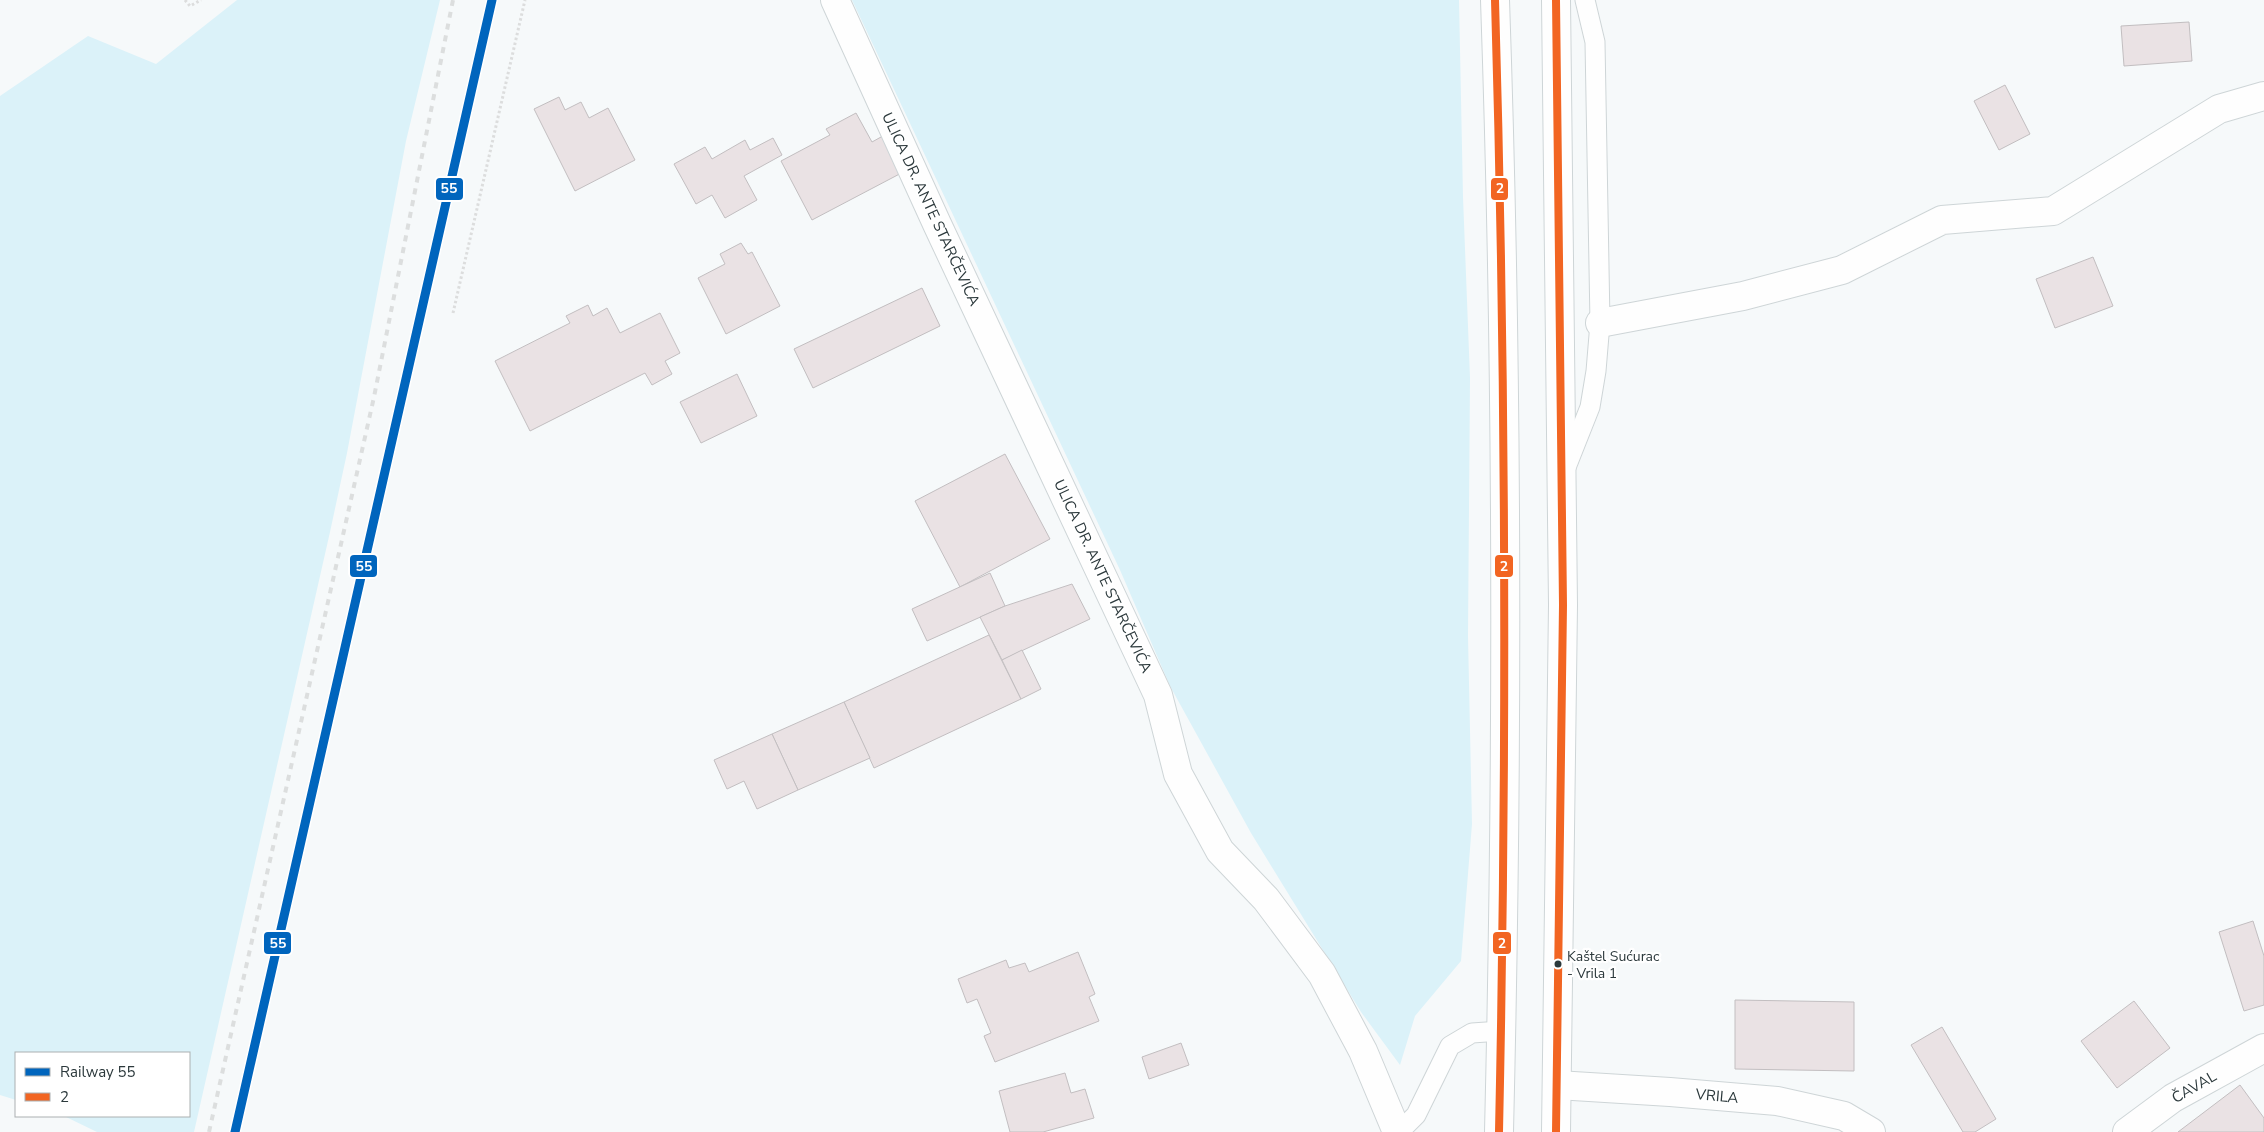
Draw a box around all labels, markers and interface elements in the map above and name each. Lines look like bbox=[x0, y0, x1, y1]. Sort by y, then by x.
street label: ULICA DR. ANTE STARČEVIĆA bbox=[877, 109, 986, 309]
line badge: 55 bbox=[435, 177, 464, 201]
line badge: 2 bbox=[1490, 177, 1509, 201]
text: 55 bbox=[441, 179, 457, 198]
text: 2 bbox=[1496, 179, 1504, 198]
street label: ULICA DR. ANTE STARČEVIĆA bbox=[1049, 476, 1158, 676]
line badge: 55 bbox=[349, 554, 378, 578]
line badge: 2 bbox=[1494, 554, 1514, 578]
text: 55 bbox=[356, 557, 372, 576]
text: 2 bbox=[1500, 557, 1508, 576]
line badge: 55 bbox=[263, 931, 292, 955]
line badge: 2 bbox=[1492, 931, 1512, 955]
text: 55 bbox=[270, 934, 286, 953]
text: 2 bbox=[1498, 934, 1506, 953]
place label: Kaštel Sućurac - Vrila 1 bbox=[1567, 947, 1660, 983]
marker: Kaštel Sućurac - Vrila 1 bbox=[1553, 959, 1563, 969]
legend bbox=[15, 1052, 190, 1117]
text: Railway 55 bbox=[60, 1062, 136, 1082]
street label: ČAVAL bbox=[2167, 1065, 2220, 1108]
street label: VRILA bbox=[1694, 1084, 1739, 1108]
text: 2 bbox=[60, 1087, 69, 1107]

